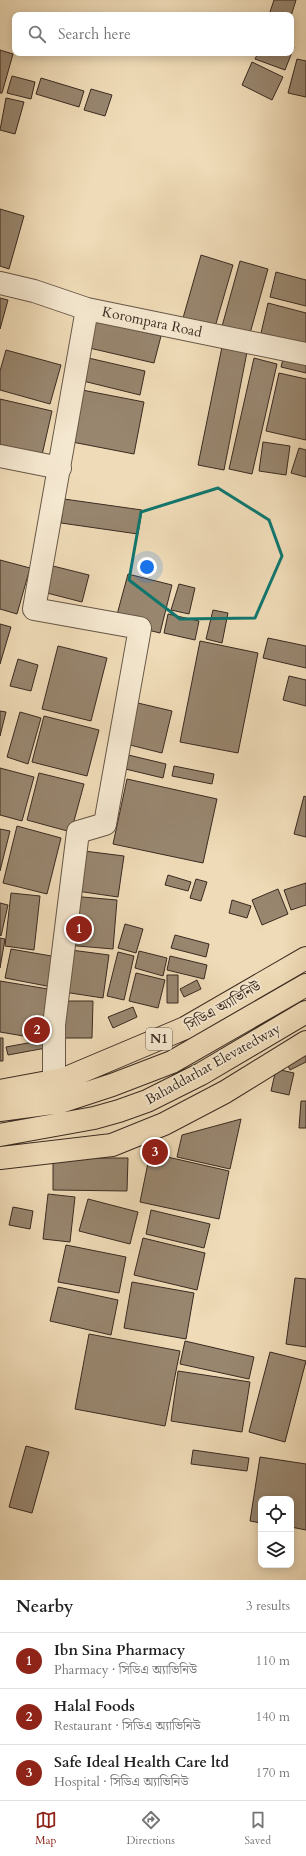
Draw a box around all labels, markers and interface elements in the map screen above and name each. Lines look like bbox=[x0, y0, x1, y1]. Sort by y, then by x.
search box bbox=[12, 12, 294, 56]
icon: search bbox=[26, 23, 48, 45]
text: Search here bbox=[58, 24, 131, 44]
street label: Korompara Road bbox=[100, 302, 204, 342]
your location bbox=[137, 557, 157, 577]
pin: 1 bbox=[66, 914, 92, 944]
street label: সিডিএ অ্যাভিনিউ bbox=[181, 976, 265, 1036]
pin: 2 bbox=[24, 1015, 50, 1045]
street label: Bahaddarhat Elevatedway bbox=[142, 1019, 285, 1109]
road number: N1 bbox=[146, 1028, 172, 1050]
pin: 3 bbox=[142, 1137, 168, 1167]
map controls bbox=[258, 1496, 294, 1568]
button: locate bbox=[258, 1496, 294, 1532]
button: layers bbox=[258, 1532, 294, 1568]
text: Nearby bbox=[16, 1595, 73, 1618]
text: 3 results bbox=[246, 1597, 290, 1615]
text: Ibn Sina Pharmacy bbox=[54, 1640, 185, 1660]
text: 1 bbox=[26, 1652, 32, 1670]
text: 110 m bbox=[256, 1652, 290, 1670]
text: Pharmacy · সিডিএ অ্যাভিনিউ bbox=[54, 1661, 197, 1679]
text: Halal Foods bbox=[54, 1696, 135, 1716]
text: 2 bbox=[26, 1708, 32, 1726]
text: 140 m bbox=[256, 1708, 290, 1726]
text: Restaurant · সিডিএ অ্যাভিনিউ bbox=[54, 1717, 201, 1735]
text: Safe Ideal Health Care ltd bbox=[54, 1752, 229, 1772]
text: 3 bbox=[26, 1764, 32, 1782]
text: 170 m bbox=[256, 1764, 290, 1782]
text: Hospital · সিডিএ অ্যাভিনিউ bbox=[54, 1773, 188, 1791]
tab: Map bbox=[35, 1809, 57, 1848]
tab: Directions bbox=[126, 1809, 175, 1848]
tab: Saved bbox=[245, 1809, 271, 1848]

